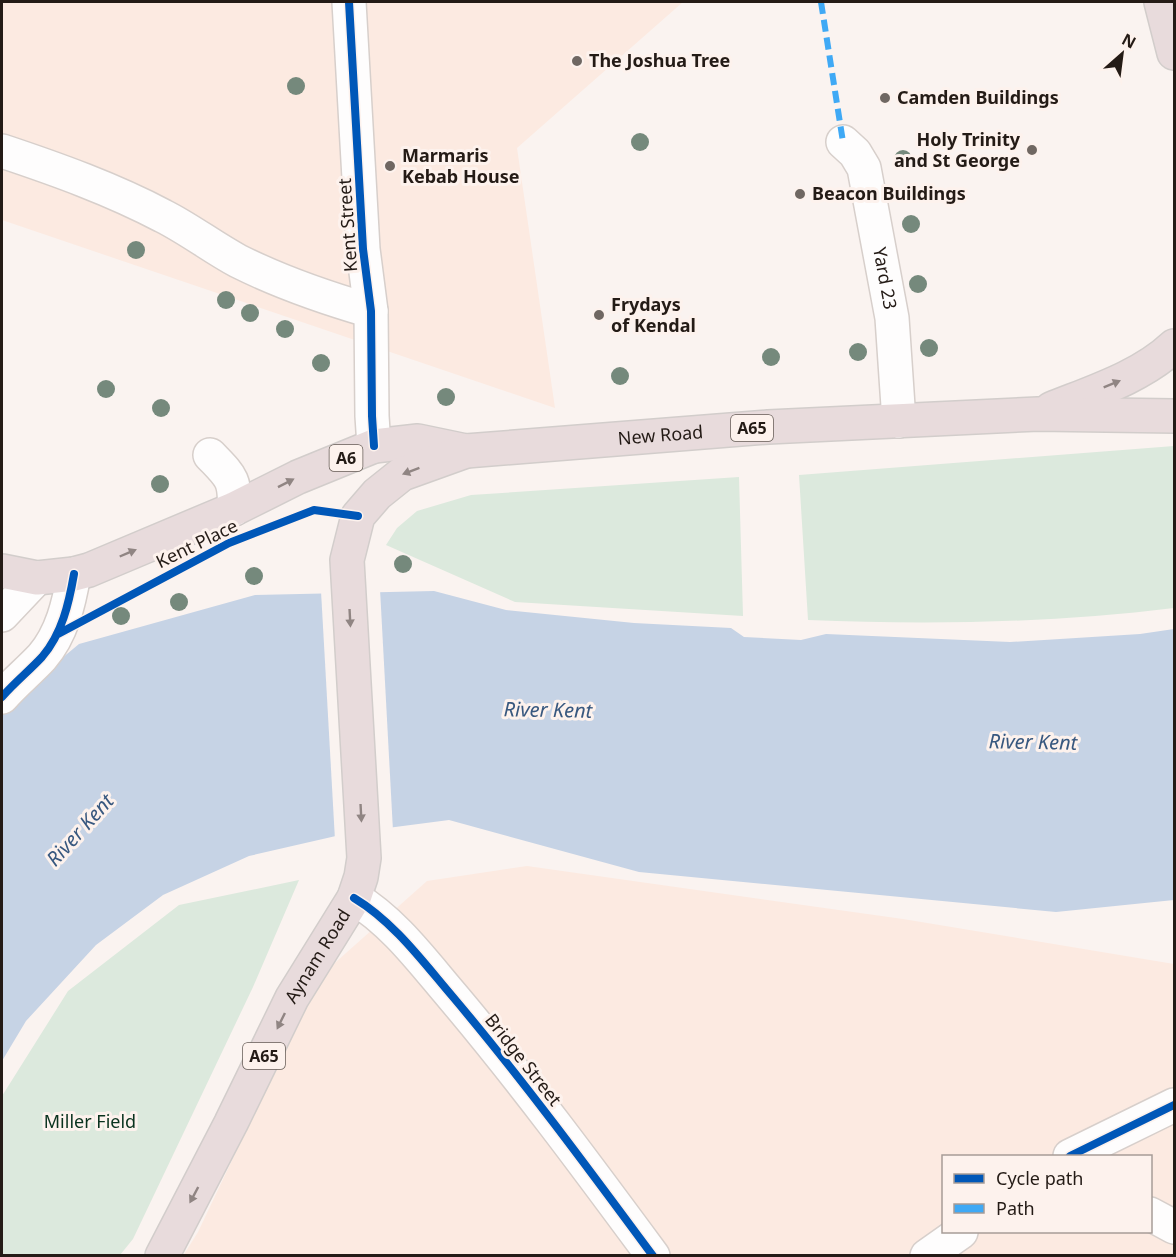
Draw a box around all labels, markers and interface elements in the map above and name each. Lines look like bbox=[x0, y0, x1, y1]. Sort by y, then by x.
north arrow bbox=[1092, 24, 1152, 84]
text: N bbox=[1118, 28, 1140, 54]
place label: The Joshua Tree bbox=[589, 48, 730, 72]
marker: The Joshua Tree bbox=[570, 54, 584, 68]
place label: Camden Buildings bbox=[897, 85, 1059, 109]
marker: Camden Buildings bbox=[878, 91, 892, 105]
place label: Holy Trinity and St George bbox=[894, 127, 1021, 172]
place label: Marmaris Kebab House bbox=[402, 143, 519, 188]
marker: Holy Trinity and St George bbox=[1025, 143, 1039, 157]
marker: Marmaris Kebab House bbox=[383, 159, 397, 173]
street label: Kent Street bbox=[332, 177, 362, 273]
place label: Beacon Buildings bbox=[812, 181, 966, 205]
marker: Beacon Buildings bbox=[793, 187, 807, 201]
street label: Yard 23 bbox=[868, 245, 903, 311]
place label: Frydays of Kendal bbox=[611, 292, 696, 337]
marker: Frydays of Kendal bbox=[592, 308, 606, 322]
one-way arrow bbox=[1103, 379, 1121, 389]
road number: A65 bbox=[731, 415, 773, 441]
street label: New Road bbox=[617, 419, 704, 450]
road number: A6 bbox=[330, 445, 362, 471]
one-way arrow bbox=[402, 467, 420, 476]
one-way arrow bbox=[278, 478, 295, 488]
street label: Kent Place bbox=[152, 513, 241, 573]
one-way arrow bbox=[120, 548, 138, 558]
one-way arrow bbox=[346, 609, 355, 628]
water label: River Kent bbox=[504, 695, 594, 724]
water label: River Kent bbox=[989, 727, 1079, 756]
water label: River Kent bbox=[40, 787, 120, 872]
one-way arrow bbox=[357, 803, 366, 822]
street label: Aynam Road bbox=[279, 904, 355, 1007]
street label: Bridge Street bbox=[480, 1008, 568, 1111]
one-way arrow bbox=[276, 1012, 286, 1029]
road number: A65 bbox=[243, 1043, 285, 1069]
park label: Miller Field bbox=[44, 1109, 136, 1133]
legend bbox=[942, 1155, 1152, 1233]
text: Cycle path bbox=[996, 1166, 1083, 1190]
one-way arrow bbox=[189, 1187, 199, 1204]
text: Path bbox=[996, 1196, 1035, 1220]

